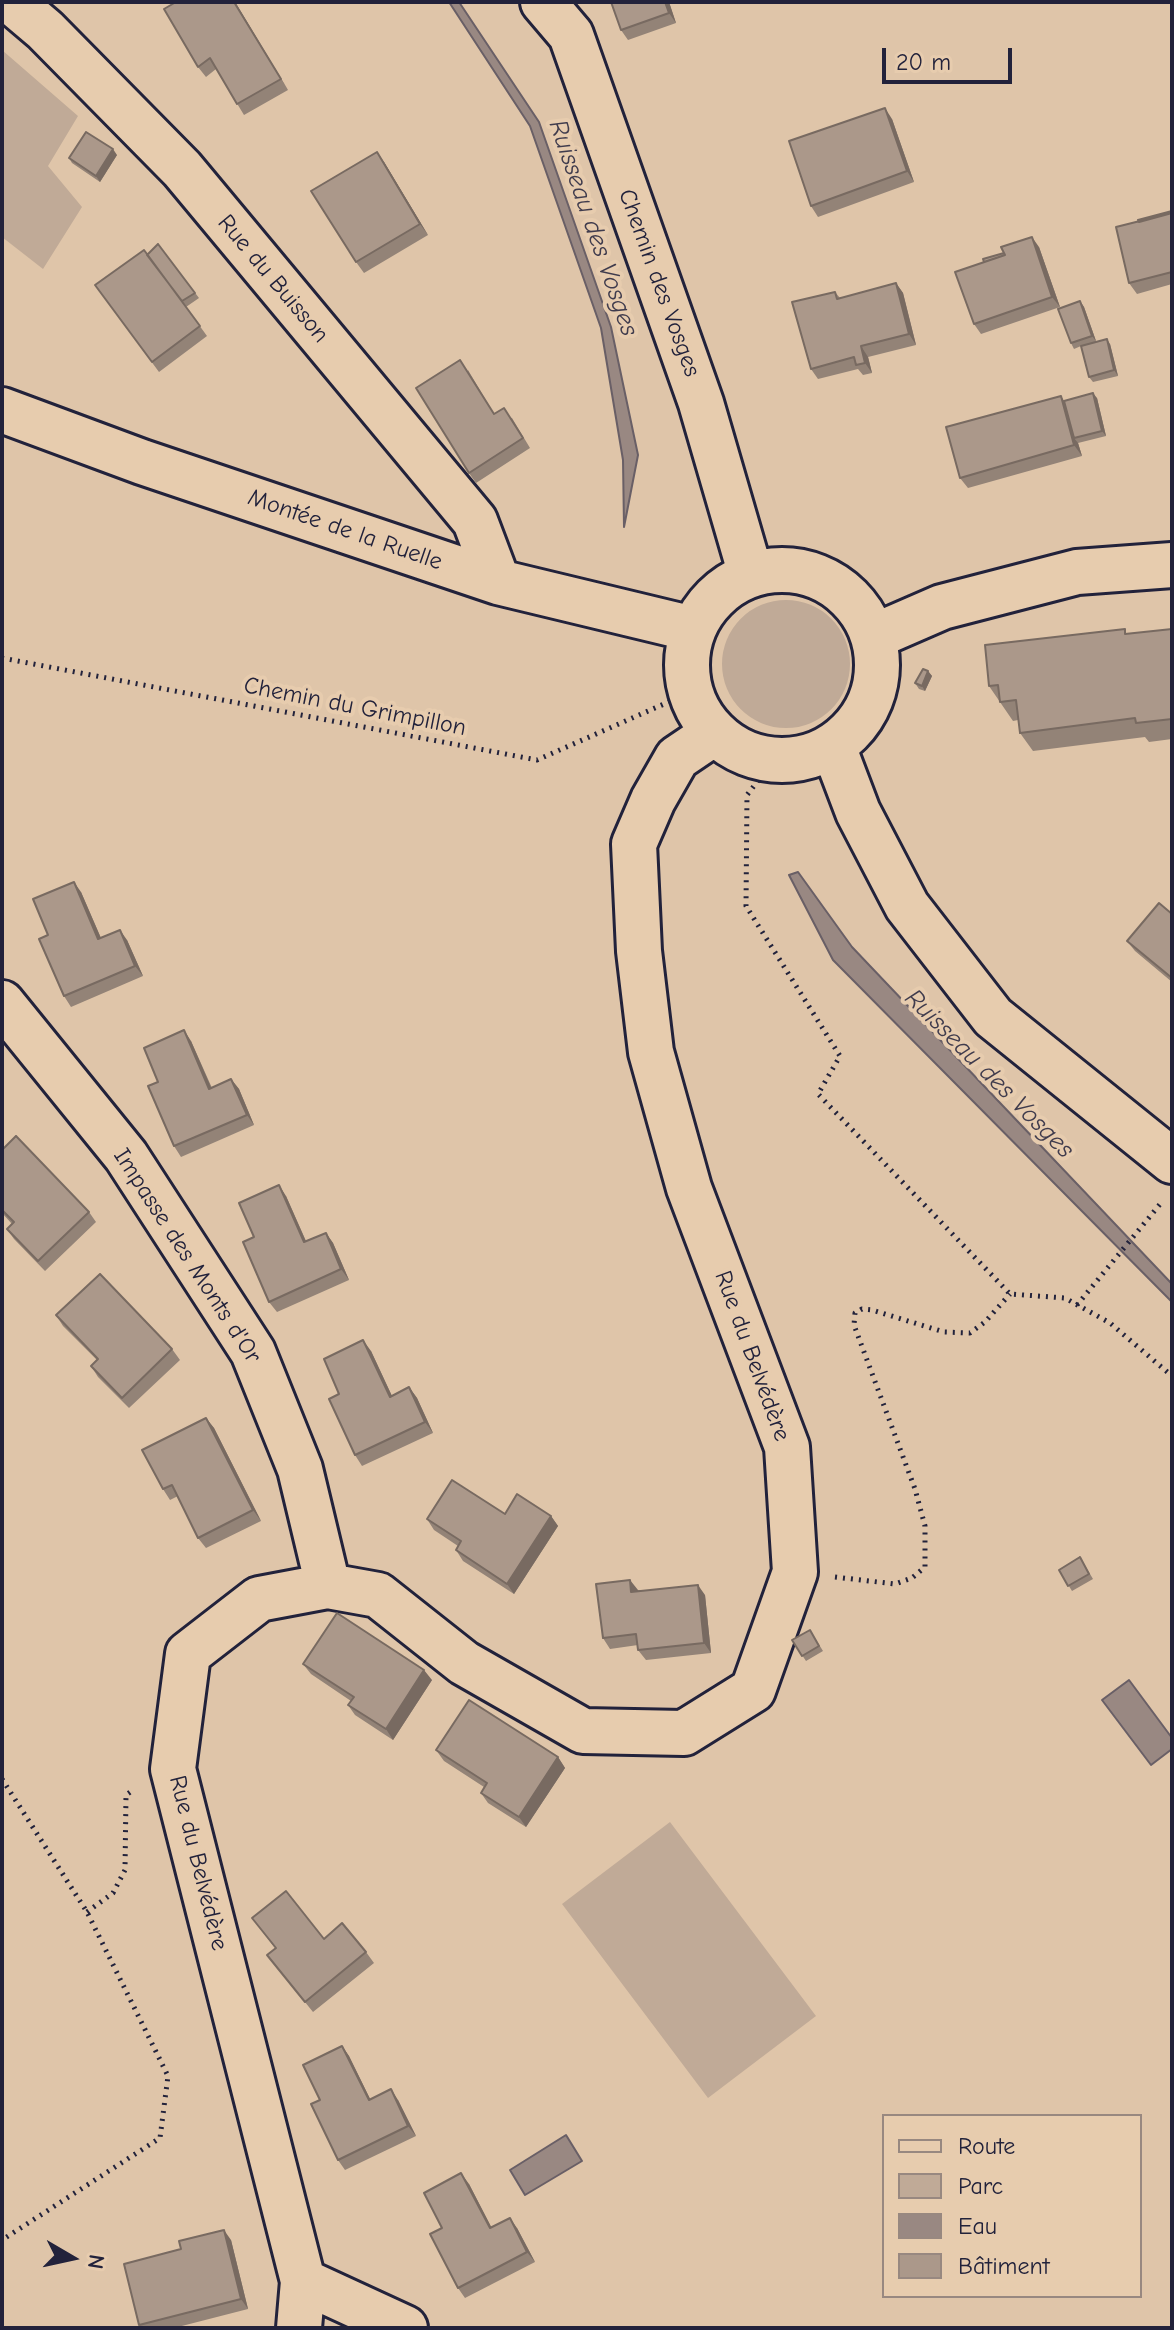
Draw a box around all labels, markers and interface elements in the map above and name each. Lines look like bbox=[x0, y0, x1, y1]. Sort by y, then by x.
scale bar bbox=[886, 32, 1016, 82]
text: 20 m bbox=[896, 48, 951, 76]
water label: Ruisseau des Vosges bbox=[541, 116, 645, 340]
street label: Chemin des Vosges bbox=[612, 185, 706, 381]
street label: Rue du Buisson bbox=[211, 209, 335, 349]
street label: Montée de la Ruelle bbox=[244, 483, 446, 577]
street label: Chemin du Grimpillon bbox=[241, 671, 469, 743]
water label: Ruisseau des Vosges bbox=[898, 983, 1080, 1165]
street label: Impasse des Monts d'Or bbox=[107, 1143, 267, 1369]
street label: Rue du Belvédère bbox=[708, 1267, 796, 1445]
street label: Rue du Belvédère bbox=[162, 1773, 234, 1953]
legend bbox=[882, 2114, 1142, 2298]
text: Route bbox=[958, 2132, 1015, 2160]
text: Parc bbox=[958, 2172, 1003, 2200]
text: Eau bbox=[958, 2212, 997, 2240]
north arrow bbox=[32, 2218, 112, 2298]
text: Bâtiment bbox=[958, 2252, 1050, 2280]
text: N bbox=[82, 2253, 110, 2271]

